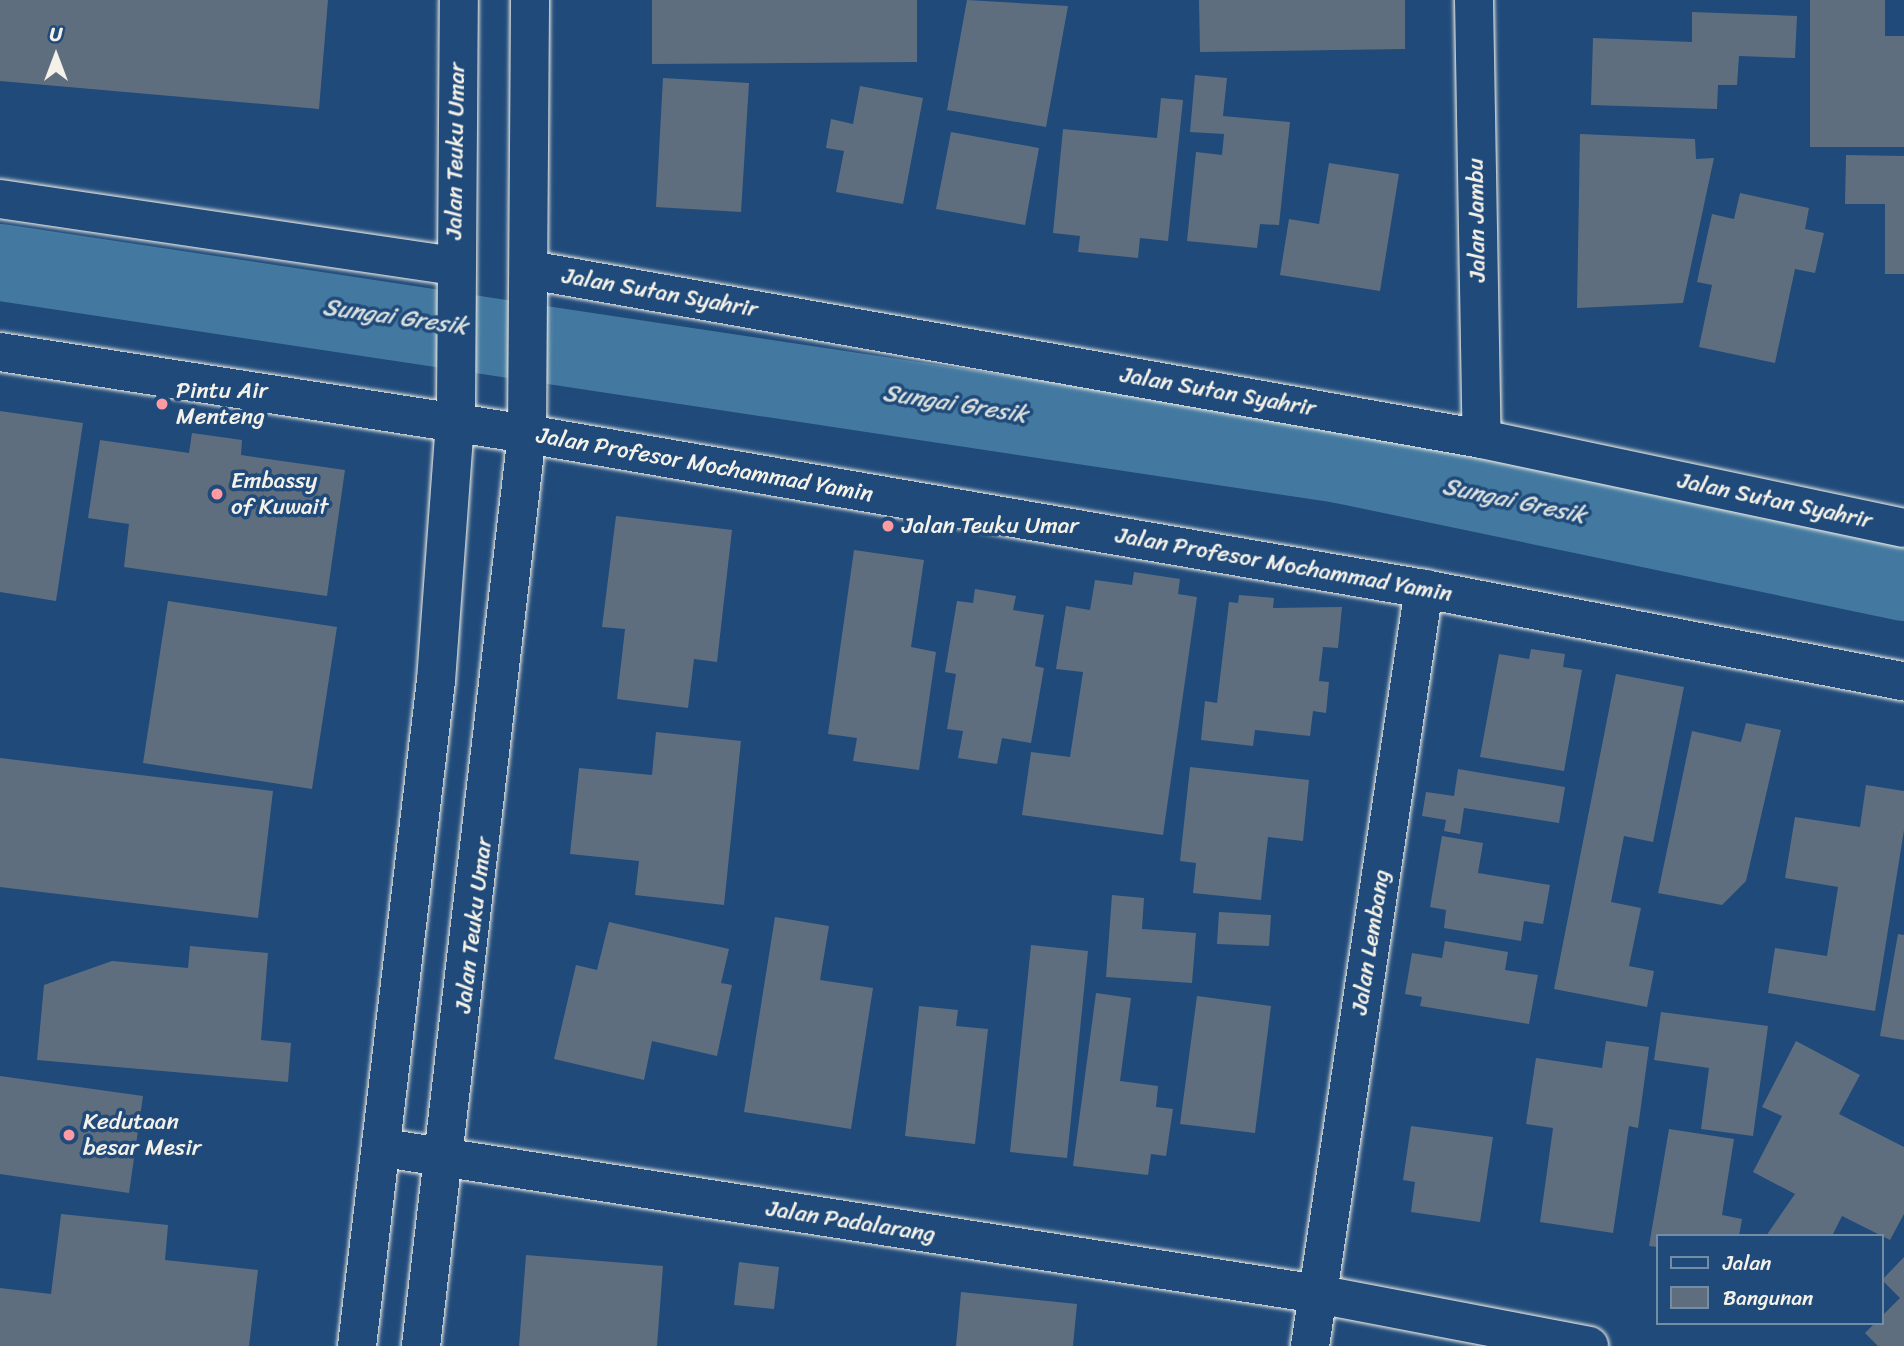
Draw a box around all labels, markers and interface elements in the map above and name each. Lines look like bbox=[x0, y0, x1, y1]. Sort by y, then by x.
text: U bbox=[50, 18, 62, 51]
north arrow bbox=[21, 21, 91, 91]
street label: Jalan Teuku Umar bbox=[441, 62, 471, 240]
street label: Jalan Jambu bbox=[1462, 158, 1492, 282]
street label: Jalan Sutan Syahrir bbox=[559, 262, 761, 324]
water label: Sungai Gresik bbox=[321, 293, 469, 341]
street label: Jalan Sutan Syahrir bbox=[1117, 361, 1319, 423]
place label: Pintu Air Menteng bbox=[176, 377, 268, 431]
water label: Sungai Gresik bbox=[881, 378, 1029, 430]
marker: Pintu Air Menteng bbox=[154, 396, 170, 412]
street label: Jalan Profesor Mochammad Yamin bbox=[535, 422, 875, 508]
place label: Embassy of Kuwait bbox=[231, 467, 329, 521]
street label: Jalan Sutan Syahrir bbox=[1674, 467, 1876, 535]
water label: Sungai Gresik bbox=[1440, 472, 1588, 530]
marker: Embassy of Kuwait bbox=[209, 486, 225, 502]
place label: Jalan Teuku Umar bbox=[902, 512, 1080, 540]
marker: Jalan Teuku Umar bbox=[880, 518, 896, 534]
street label: Jalan Profesor Mochammad Yamin bbox=[1114, 522, 1454, 608]
street label: Jalan Teuku Umar bbox=[449, 835, 499, 1015]
street label: Jalan Lembang bbox=[1346, 867, 1396, 1017]
place label: Kedutaan besar Mesir bbox=[83, 1108, 202, 1162]
marker: Kedutaan besar Mesir bbox=[61, 1127, 77, 1143]
street label: Jalan Padalarang bbox=[764, 1195, 938, 1249]
legend bbox=[1656, 1234, 1883, 1325]
text: Jalan bbox=[1723, 1244, 1771, 1282]
text: Bangunan bbox=[1723, 1279, 1813, 1317]

